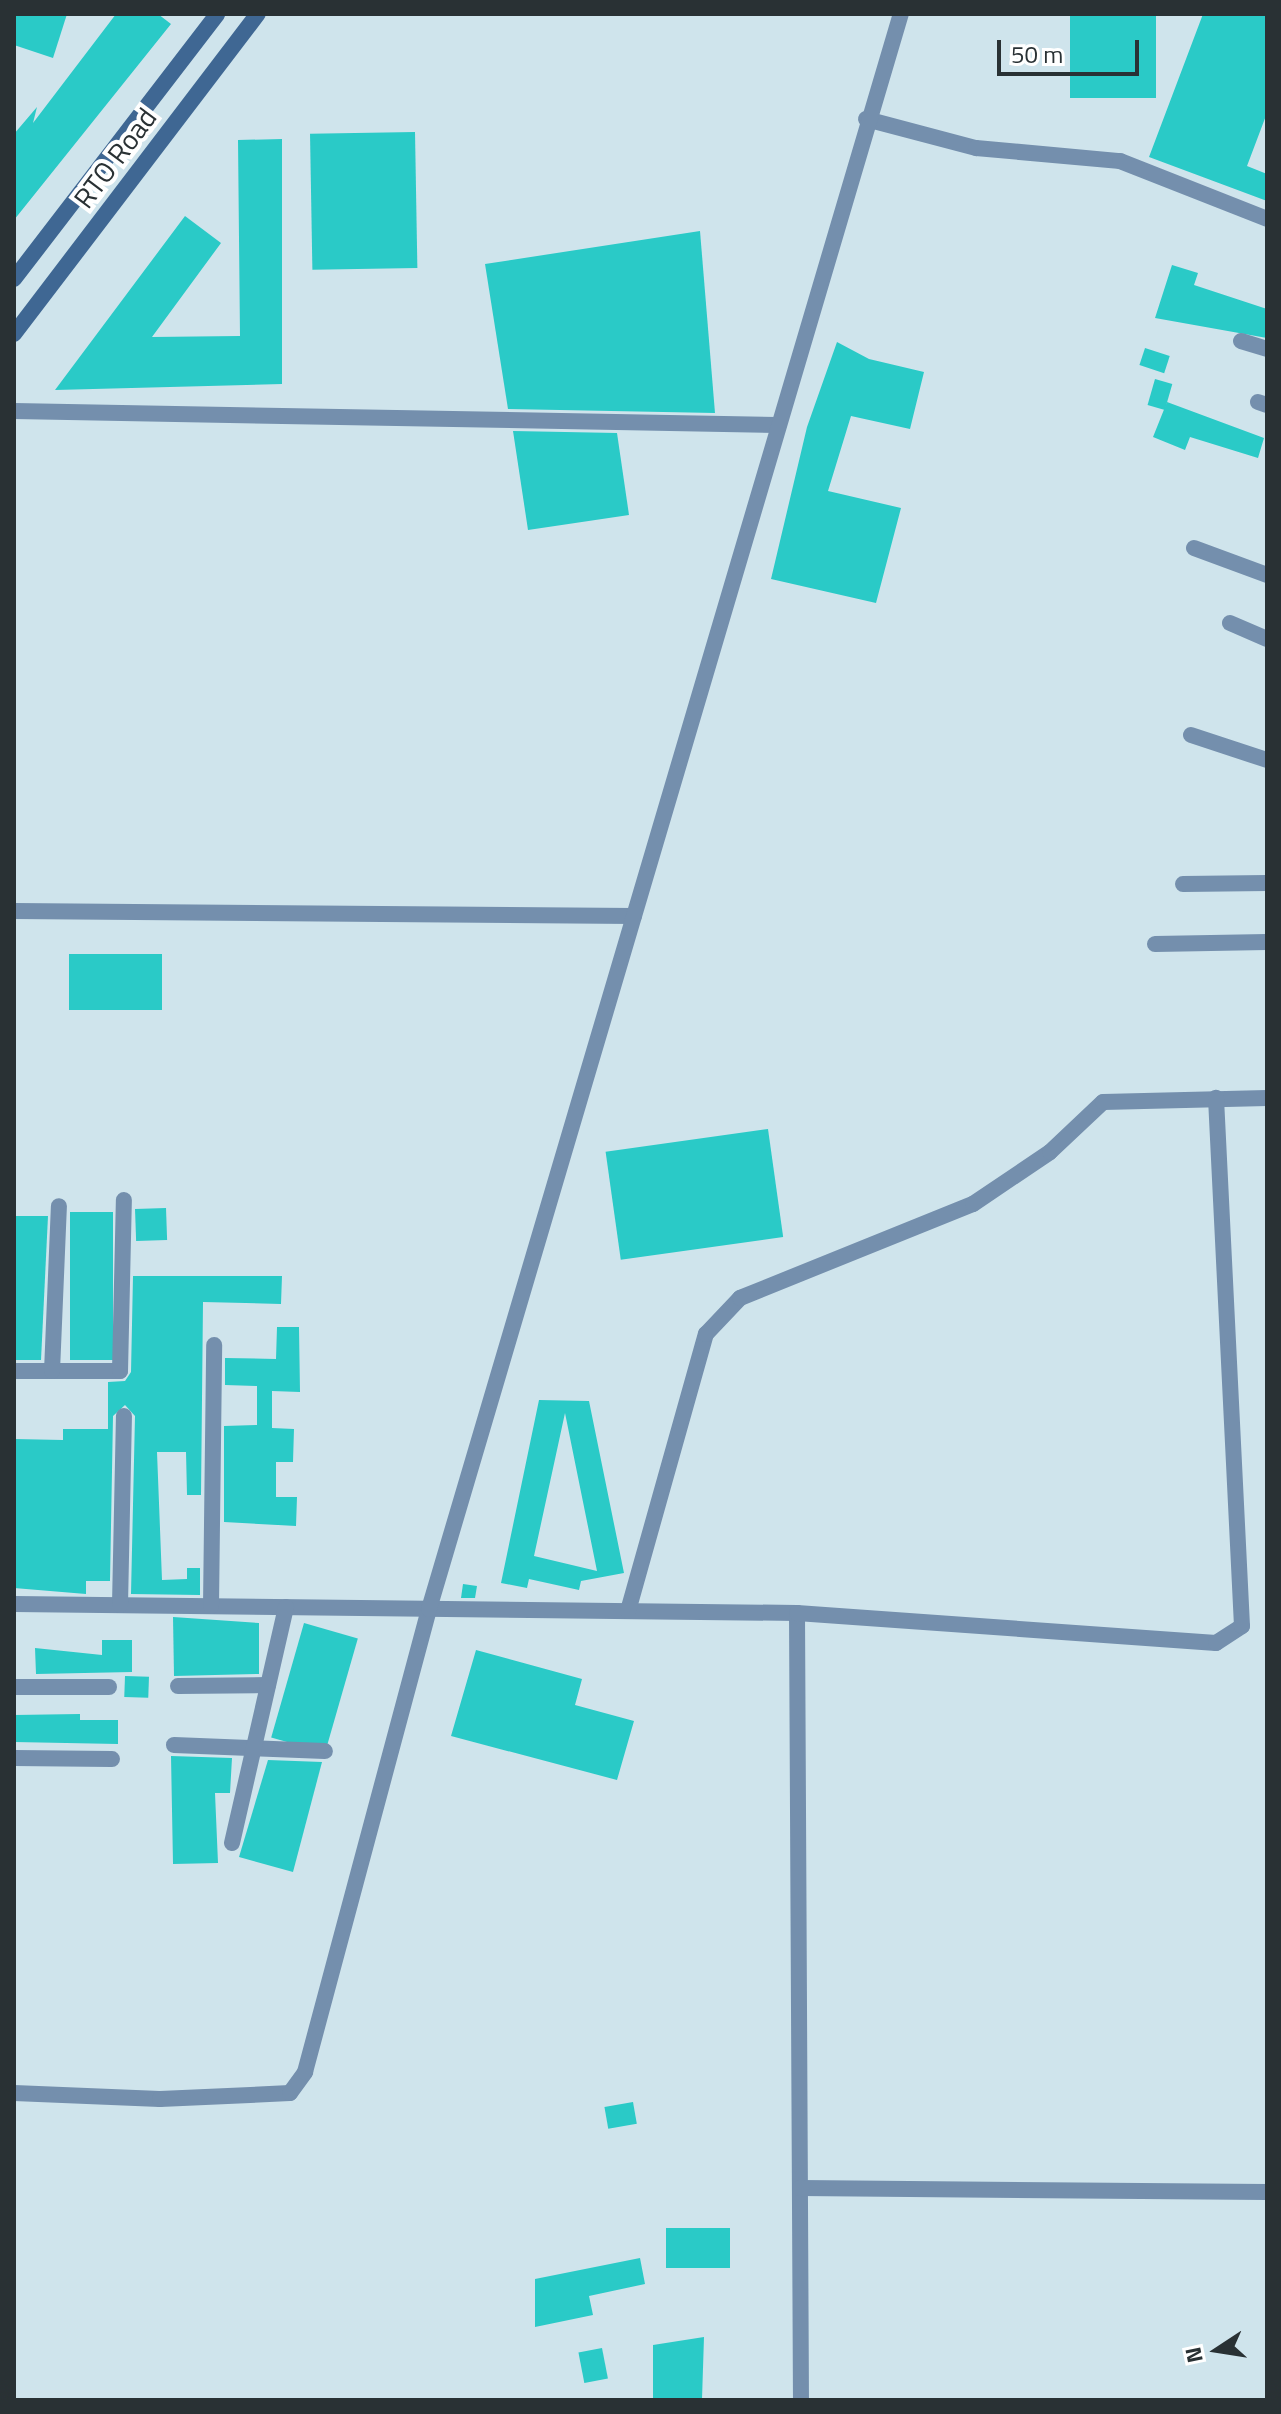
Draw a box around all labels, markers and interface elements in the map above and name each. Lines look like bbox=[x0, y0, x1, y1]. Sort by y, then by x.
scale bar bbox=[1001, 24, 1143, 74]
text: 50 m bbox=[1011, 36, 1063, 72]
street label: RTO Road bbox=[67, 101, 163, 215]
north arrow bbox=[1177, 2310, 1257, 2390]
text: N bbox=[1175, 2344, 1212, 2366]

